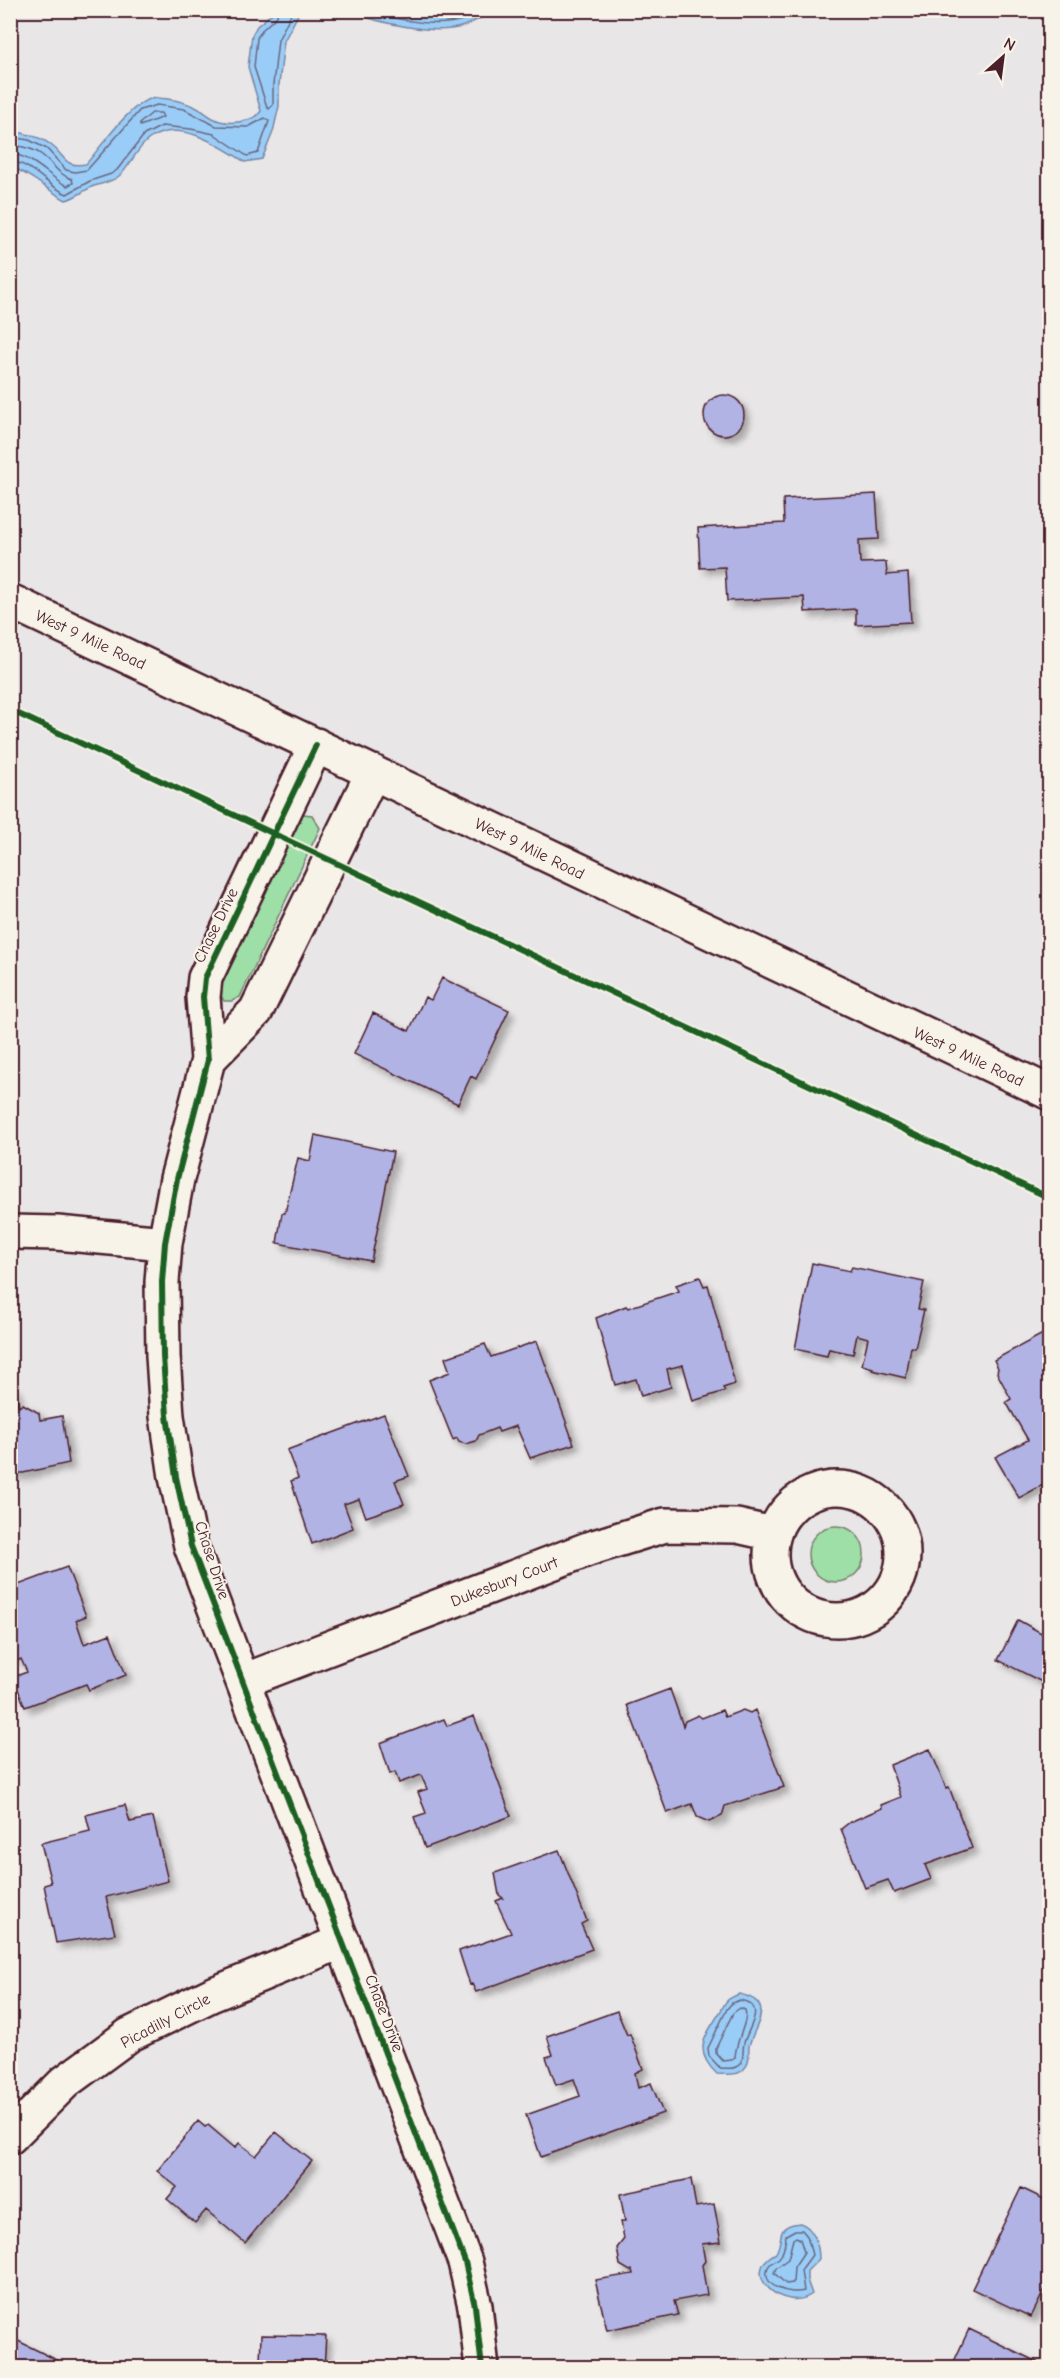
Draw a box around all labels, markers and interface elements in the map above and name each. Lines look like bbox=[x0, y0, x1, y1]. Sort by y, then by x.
north arrow bbox=[973, 27, 1033, 87]
text: N bbox=[1001, 34, 1018, 55]
street label: West 9 Mile Road bbox=[33, 606, 149, 673]
street label: West 9 Mile Road bbox=[472, 815, 587, 883]
street label: Chase Drive bbox=[190, 885, 242, 966]
street label: West 9 Mile Road bbox=[911, 1023, 1027, 1090]
street label: Chase Drive bbox=[191, 1519, 233, 1602]
street label: Dukesbury Court bbox=[448, 1553, 561, 1611]
street label: Chase Drive bbox=[361, 1972, 407, 2054]
street label: Picadilly Circle bbox=[118, 1990, 213, 2052]

